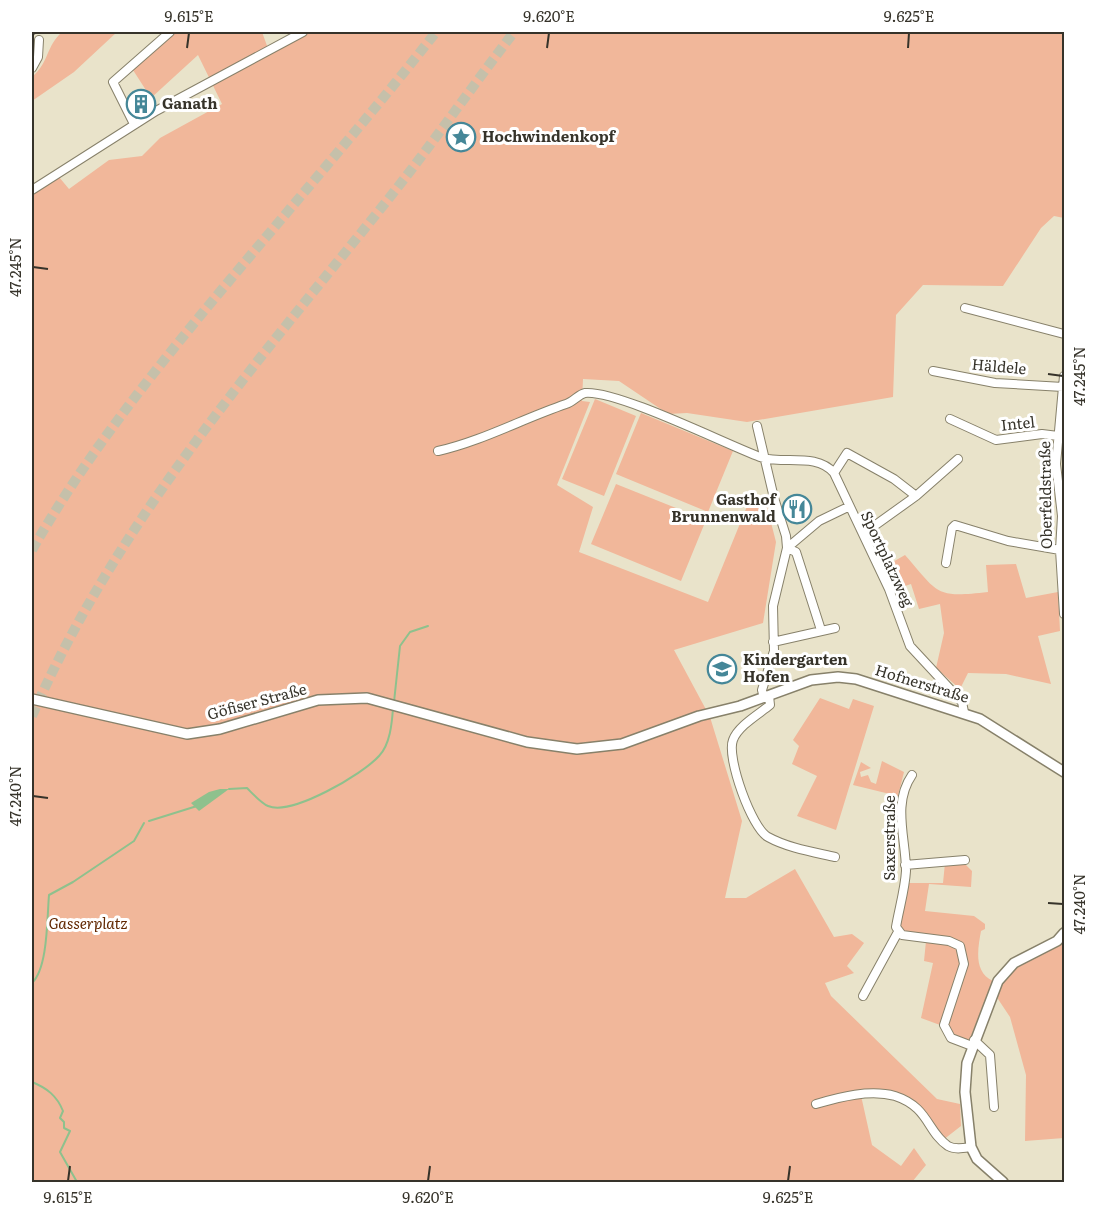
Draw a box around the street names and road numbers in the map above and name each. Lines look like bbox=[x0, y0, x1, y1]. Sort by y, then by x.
street label: Häldele bbox=[971, 352, 1028, 379]
street label: Intel bbox=[1000, 409, 1036, 436]
street label: Oberfeldstraße bbox=[1032, 441, 1057, 549]
street label: Sportplatzweg bbox=[856, 507, 921, 611]
street label: Hofnerstraße bbox=[873, 657, 972, 708]
street label: Göfiser Straße bbox=[204, 676, 309, 725]
street label: Saxerstraße bbox=[877, 795, 900, 881]

